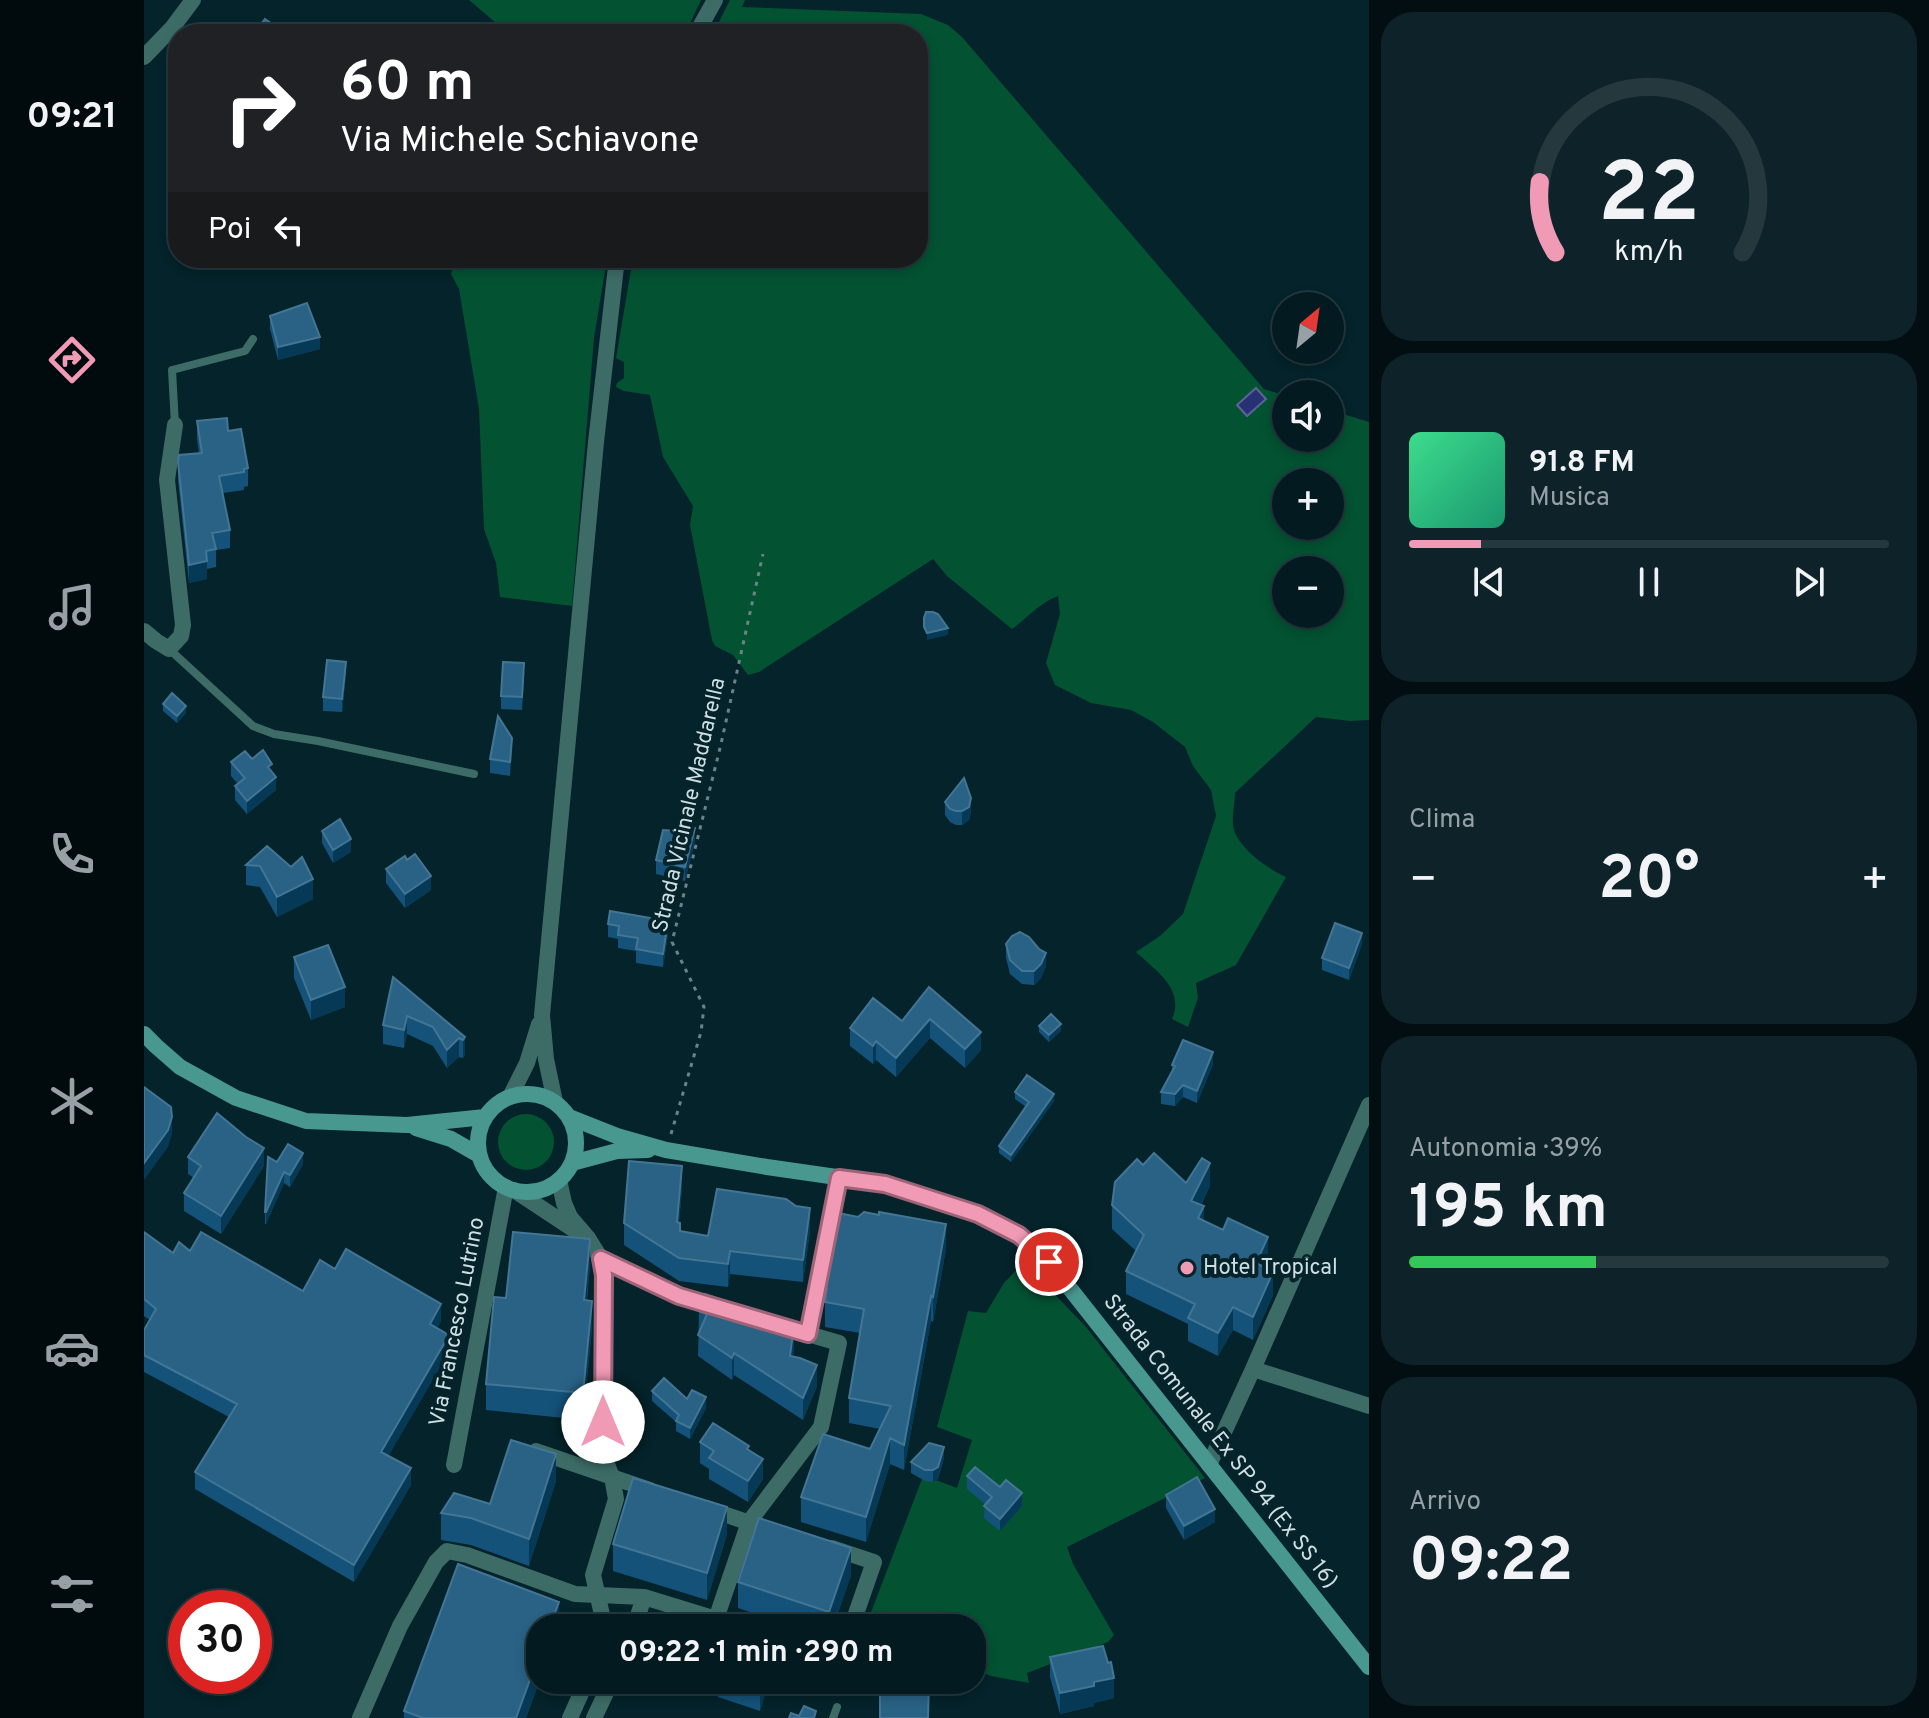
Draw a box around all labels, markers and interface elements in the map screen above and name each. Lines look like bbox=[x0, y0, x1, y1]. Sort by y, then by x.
text: 60 m bbox=[340, 50, 474, 120]
icon: right bbox=[208, 56, 312, 160]
text: 09:21 bbox=[27, 95, 117, 141]
text: Via Michele Schiavone bbox=[340, 119, 699, 165]
text: 22 bbox=[1598, 145, 1700, 250]
icon: left bbox=[267, 208, 311, 252]
text: Poi bbox=[208, 212, 251, 249]
text: km/h bbox=[1614, 235, 1684, 271]
north arrow bbox=[1272, 292, 1344, 364]
map controls bbox=[1272, 292, 1344, 628]
icon: directions bbox=[44, 332, 100, 388]
button: sound bbox=[1272, 380, 1344, 452]
text: 91.8 FM bbox=[1529, 445, 1635, 482]
button: + bbox=[1272, 468, 1344, 540]
text: Musica bbox=[1529, 482, 1610, 515]
button: − bbox=[1272, 556, 1344, 628]
icon: previous bbox=[1467, 560, 1511, 604]
icon: pause bbox=[1627, 560, 1671, 604]
icon: next bbox=[1787, 560, 1831, 604]
icon: music bbox=[44, 579, 100, 635]
street label: Strada Vicinale Maddarella bbox=[648, 675, 732, 935]
text: Clima bbox=[1409, 804, 1475, 837]
icon: phone bbox=[44, 826, 100, 882]
text: 20° bbox=[1598, 844, 1700, 920]
text: − bbox=[1409, 854, 1437, 910]
text: + bbox=[1861, 854, 1889, 910]
icon: climate bbox=[44, 1073, 100, 1129]
text: Autonomia · 39% bbox=[1409, 1133, 1602, 1166]
text: 195 km bbox=[1409, 1173, 1608, 1249]
street label: Via Francesco Lutrino bbox=[424, 1215, 492, 1429]
pin bbox=[1015, 1228, 1083, 1296]
icon: arrive bbox=[1027, 1240, 1071, 1284]
place label: Hotel Tropical bbox=[1203, 1255, 1338, 1282]
marker: Hotel Tropical bbox=[1178, 1259, 1196, 1277]
street label: Strada Comunale Ex SP 94 (Ex SS 16) bbox=[1097, 1290, 1343, 1594]
icon: car bbox=[44, 1320, 100, 1376]
position arrow bbox=[561, 1380, 645, 1464]
text: Arrivo bbox=[1409, 1486, 1481, 1519]
text: 09:22 bbox=[1409, 1526, 1573, 1602]
icon: filters bbox=[44, 1566, 100, 1622]
speed limit sign: 30 bbox=[168, 1590, 272, 1694]
text: 09:22 · 1 min · 290 m bbox=[619, 1635, 893, 1672]

